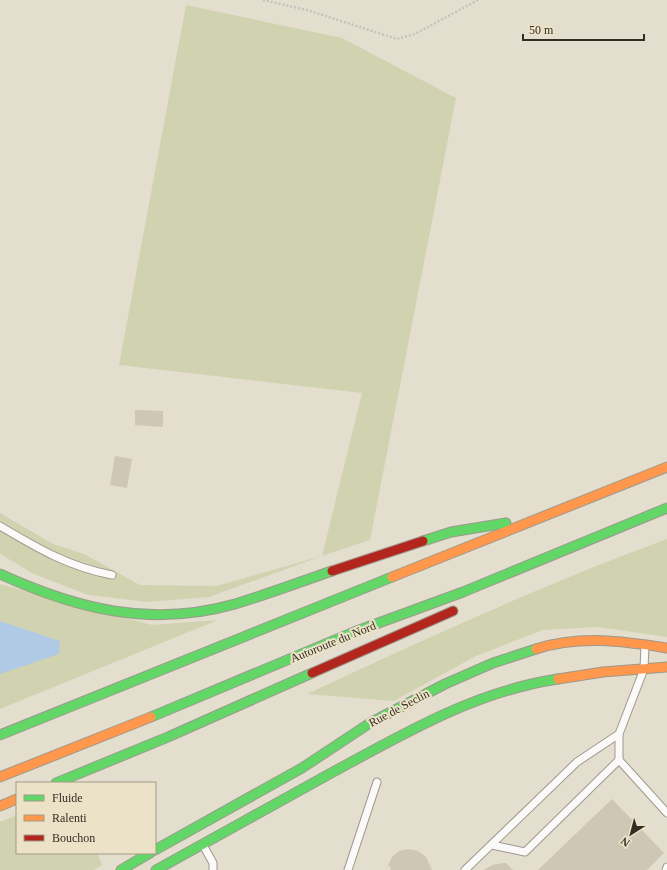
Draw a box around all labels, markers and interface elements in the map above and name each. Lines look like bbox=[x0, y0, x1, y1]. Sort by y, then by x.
scale bar bbox=[523, 16, 644, 42]
text: 50 m bbox=[529, 23, 554, 37]
street label: Autoroute du Nord bbox=[288, 618, 378, 666]
street label: Rue de Seclin bbox=[366, 686, 432, 730]
legend bbox=[16, 782, 156, 854]
text: Fluide bbox=[52, 791, 83, 805]
text: Ralenti bbox=[52, 811, 87, 825]
north arrow bbox=[611, 814, 651, 854]
text: Bouchon bbox=[52, 831, 95, 845]
text: N bbox=[618, 835, 632, 849]

